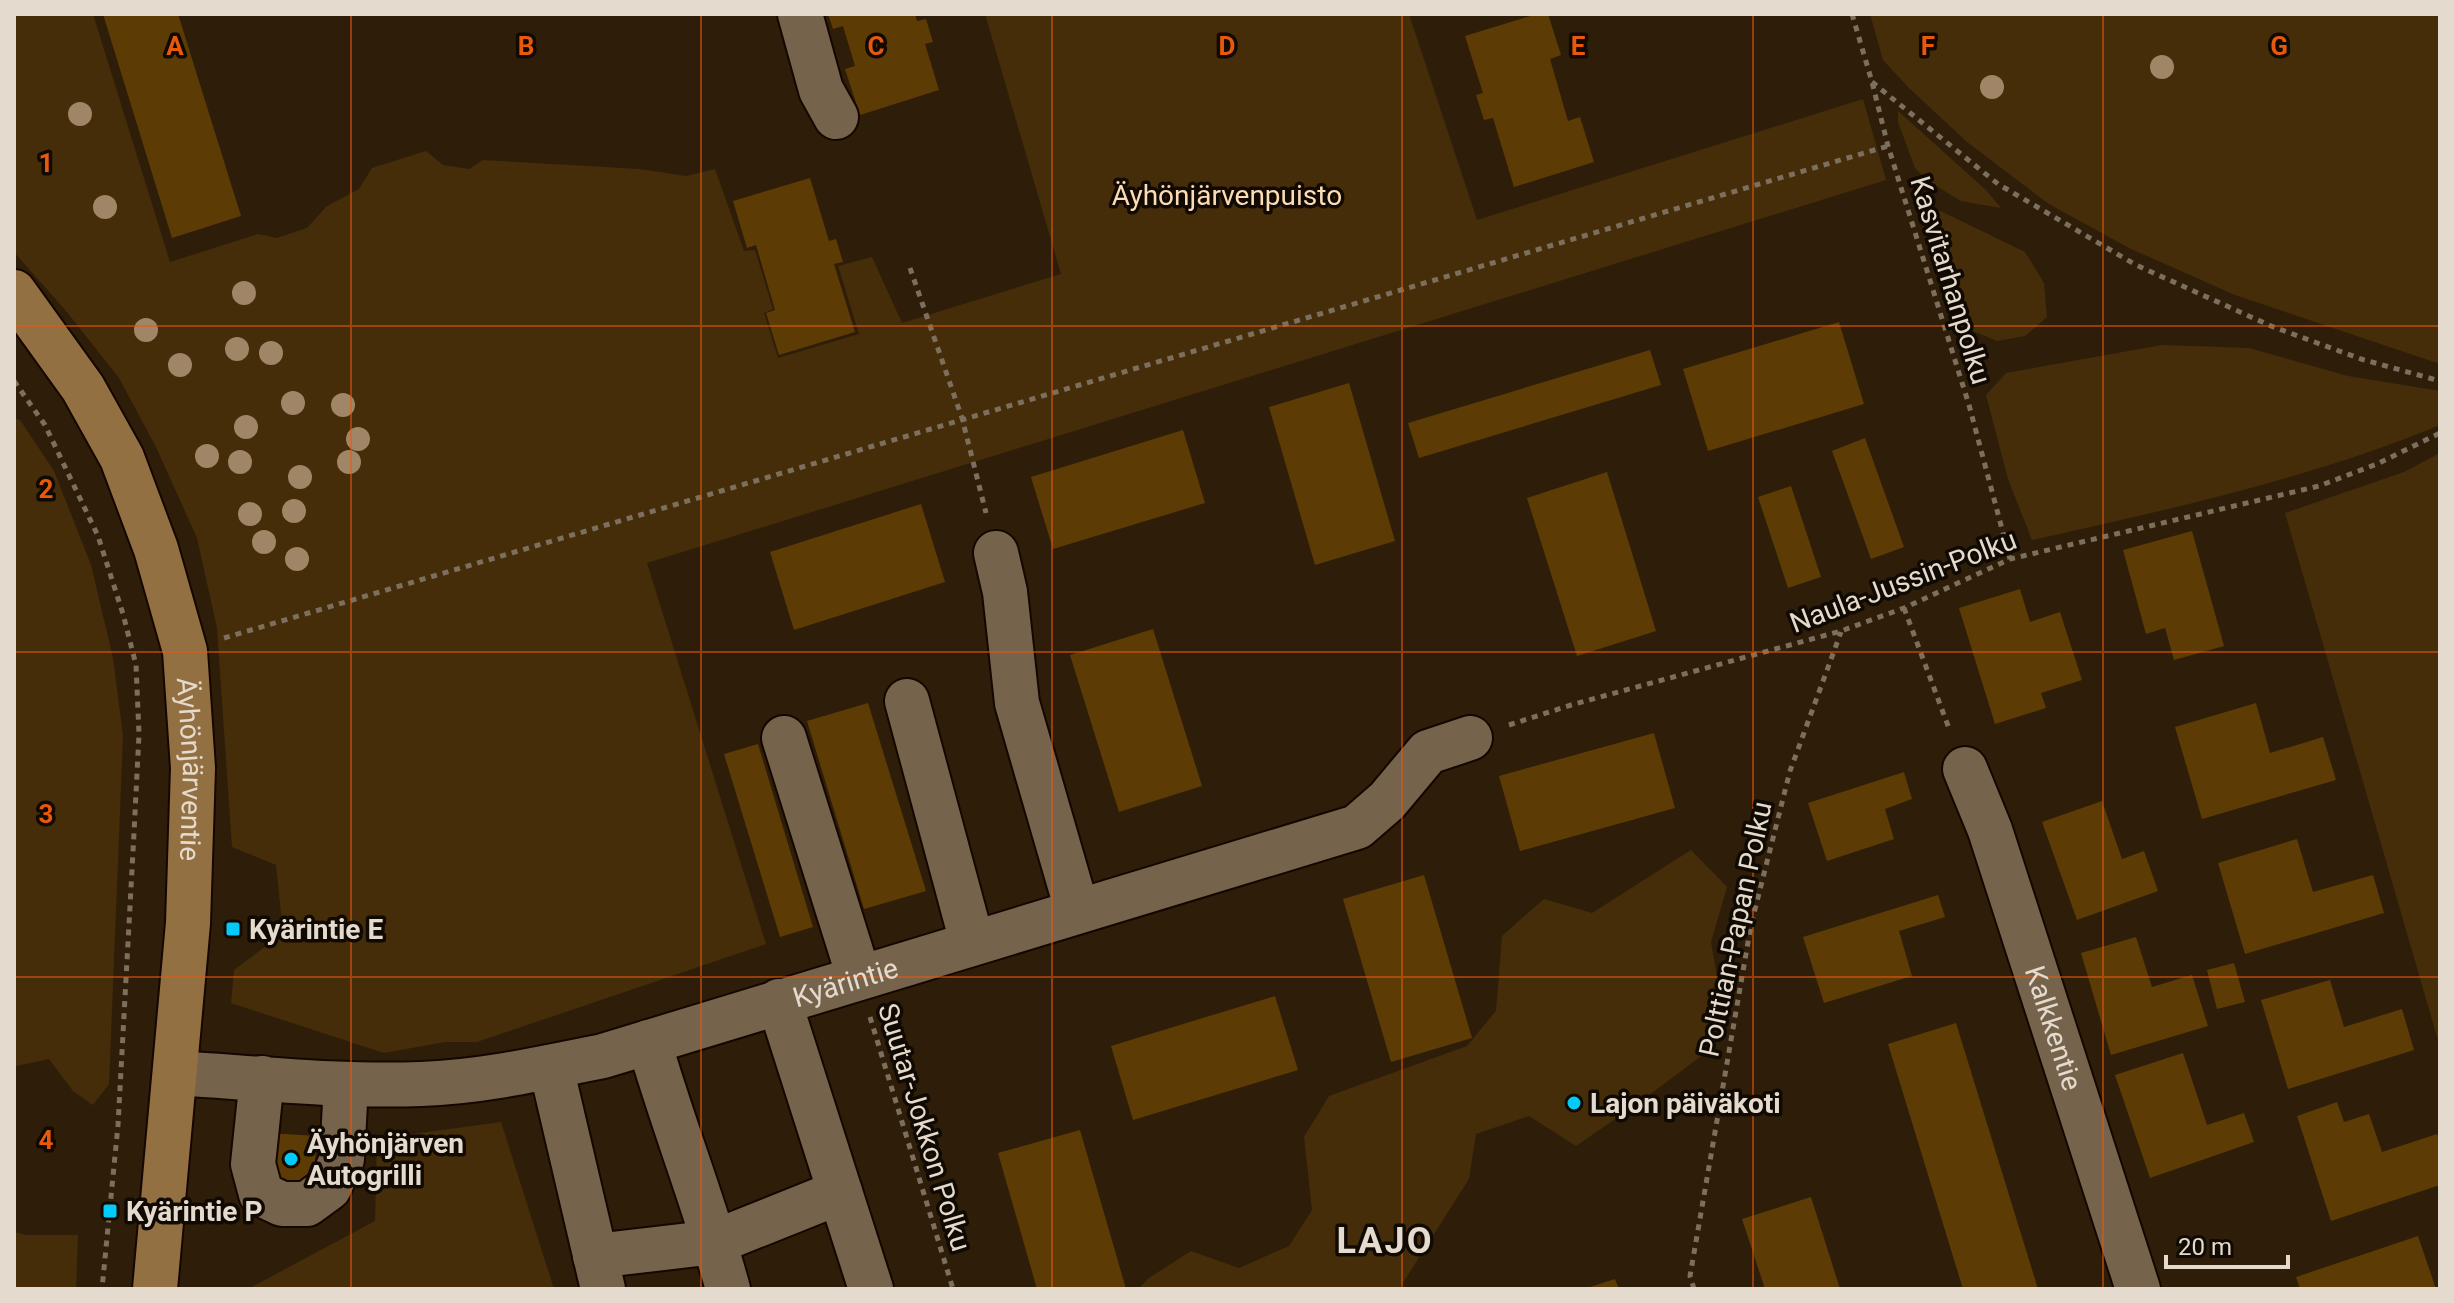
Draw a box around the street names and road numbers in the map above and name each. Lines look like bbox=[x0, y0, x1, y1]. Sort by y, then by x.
street label: Kasvitarhanpolku bbox=[1903, 172, 1998, 388]
street label: Naula-Jussin-Polku bbox=[1785, 523, 2021, 640]
street label: Äyhönjärventie bbox=[170, 676, 209, 862]
street label: Polttian-Papan Polku bbox=[1692, 799, 1779, 1060]
street label: Kyärintie bbox=[789, 951, 902, 1014]
street label: Kalkkentie bbox=[2018, 962, 2089, 1095]
street label: Suutar-Jokkon Polku bbox=[871, 999, 978, 1255]

